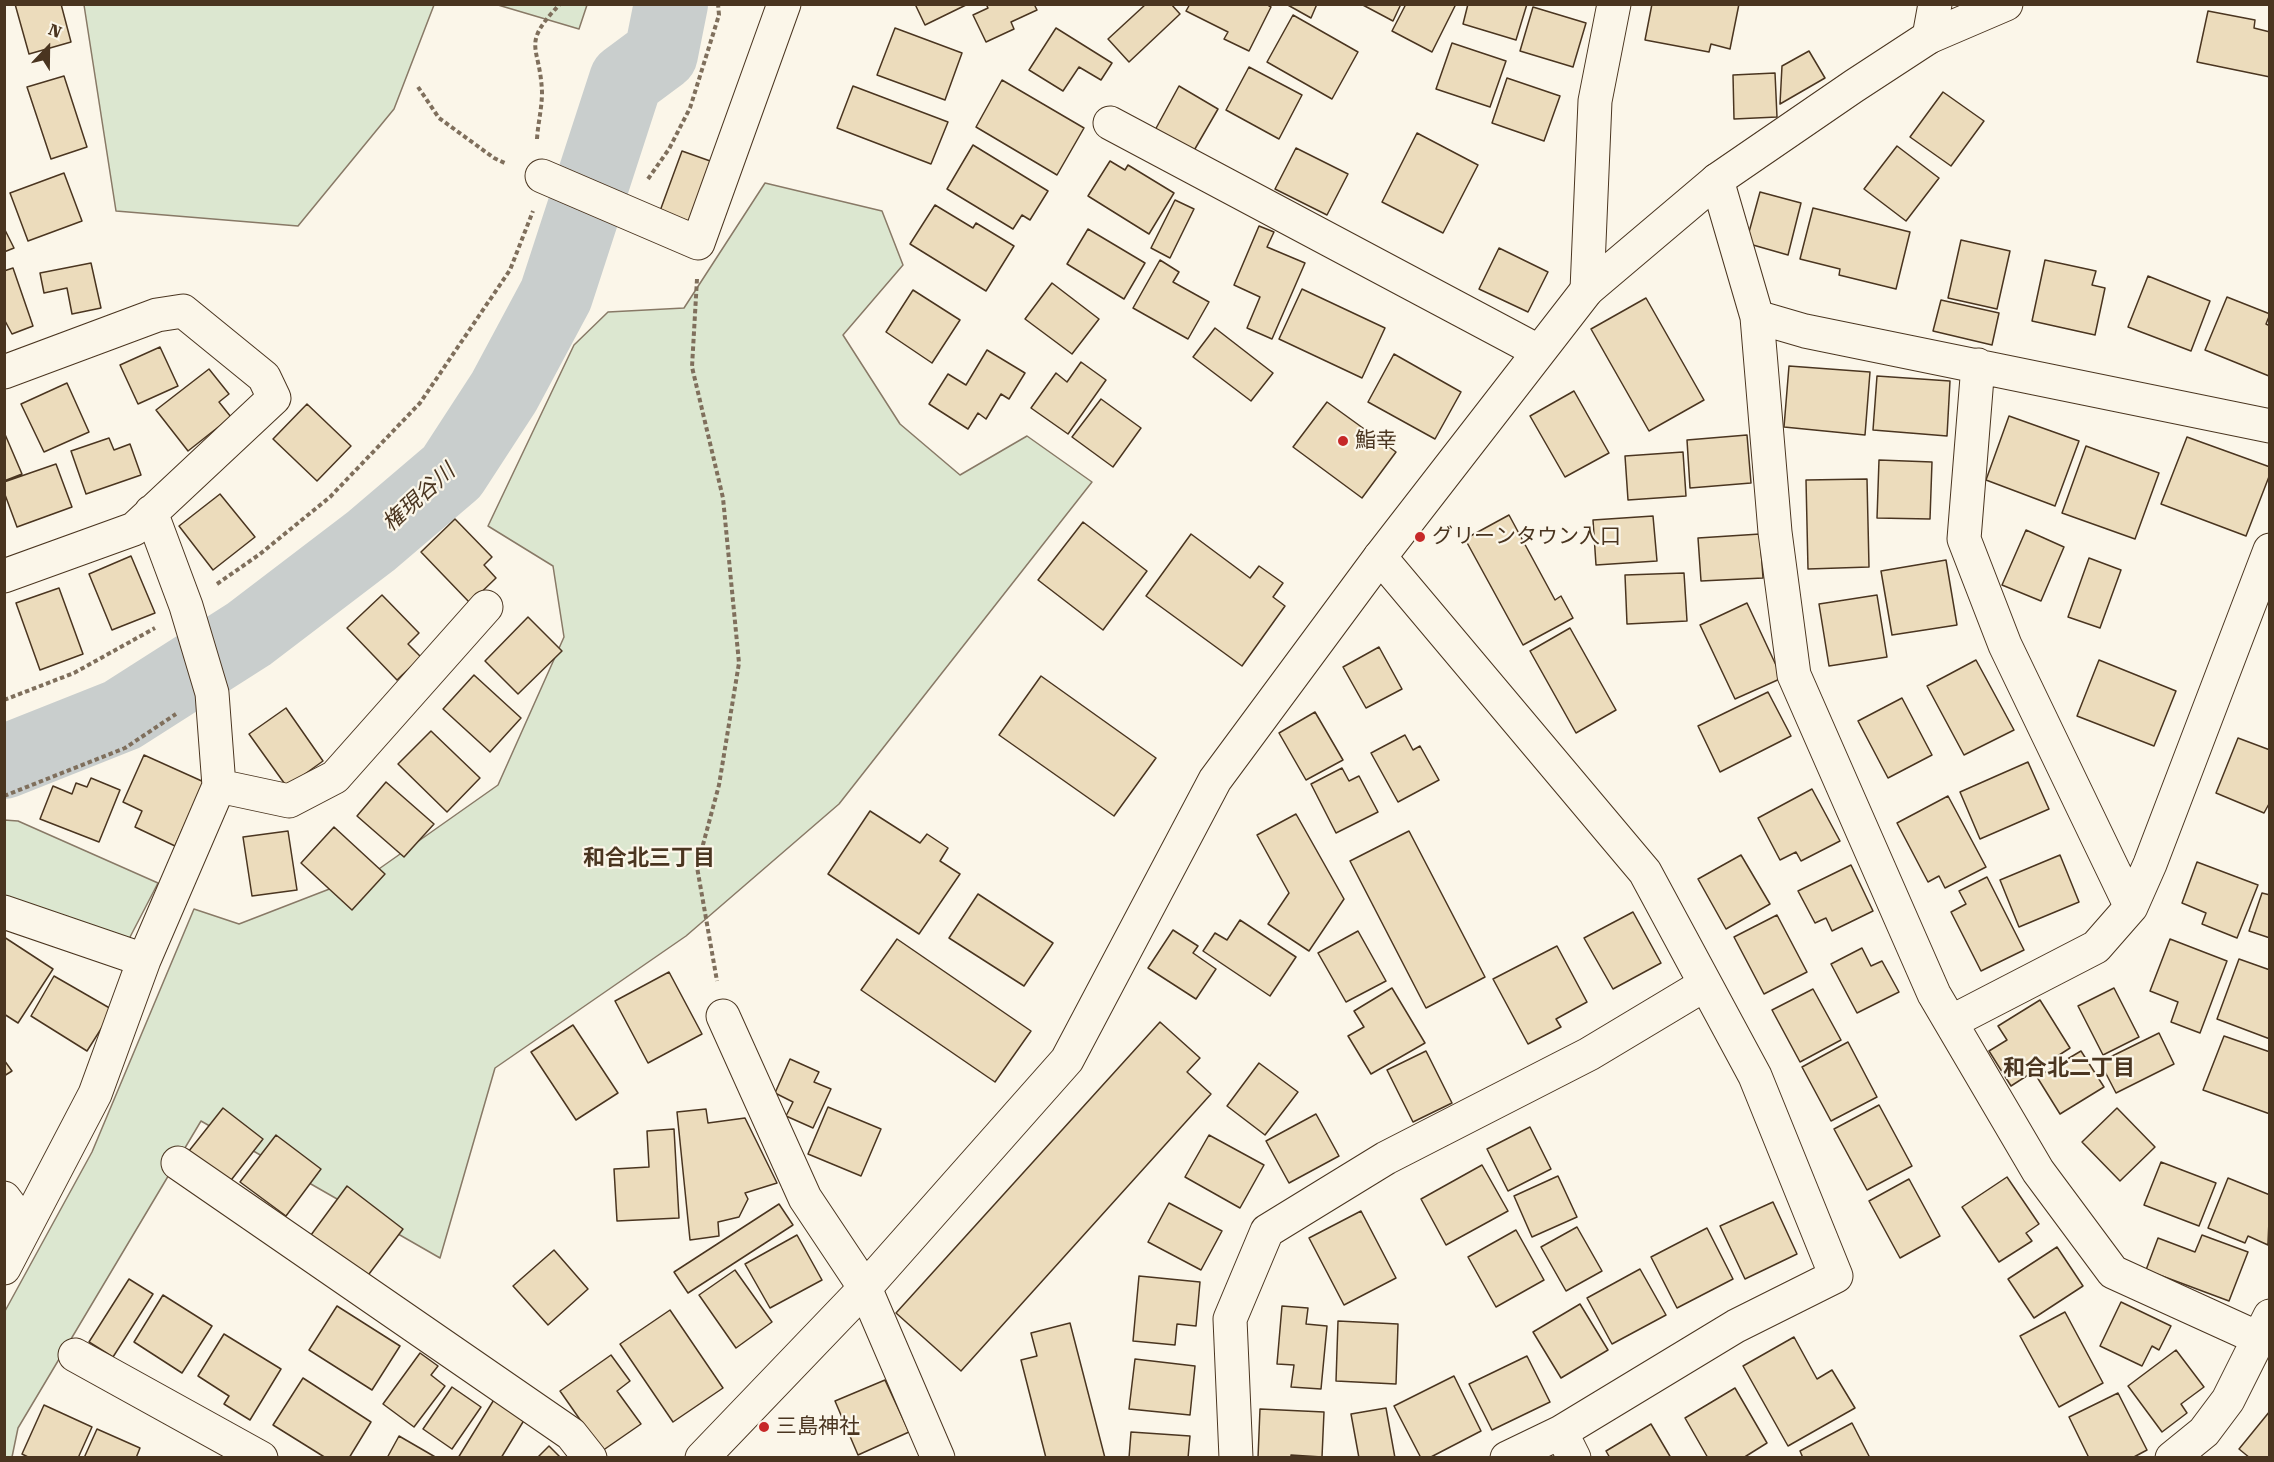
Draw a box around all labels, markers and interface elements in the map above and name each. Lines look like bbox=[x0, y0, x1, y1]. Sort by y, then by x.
north arrow bbox=[18, 18, 78, 78]
text: N bbox=[46, 20, 64, 42]
place label: 鮨幸 bbox=[1355, 428, 1397, 454]
marker: 鮨幸 bbox=[1336, 434, 1350, 448]
water label: 権現谷川 bbox=[377, 459, 461, 537]
place label: グリーンタウン入口 bbox=[1432, 524, 1621, 550]
marker: グリーンタウン入口 bbox=[1413, 530, 1427, 544]
district label: 和合北三丁目 bbox=[583, 846, 715, 872]
district label: 和合北二丁目 bbox=[2003, 1056, 2135, 1082]
place label: 三島神社 bbox=[776, 1414, 860, 1440]
marker: 三島神社 bbox=[757, 1420, 771, 1434]

